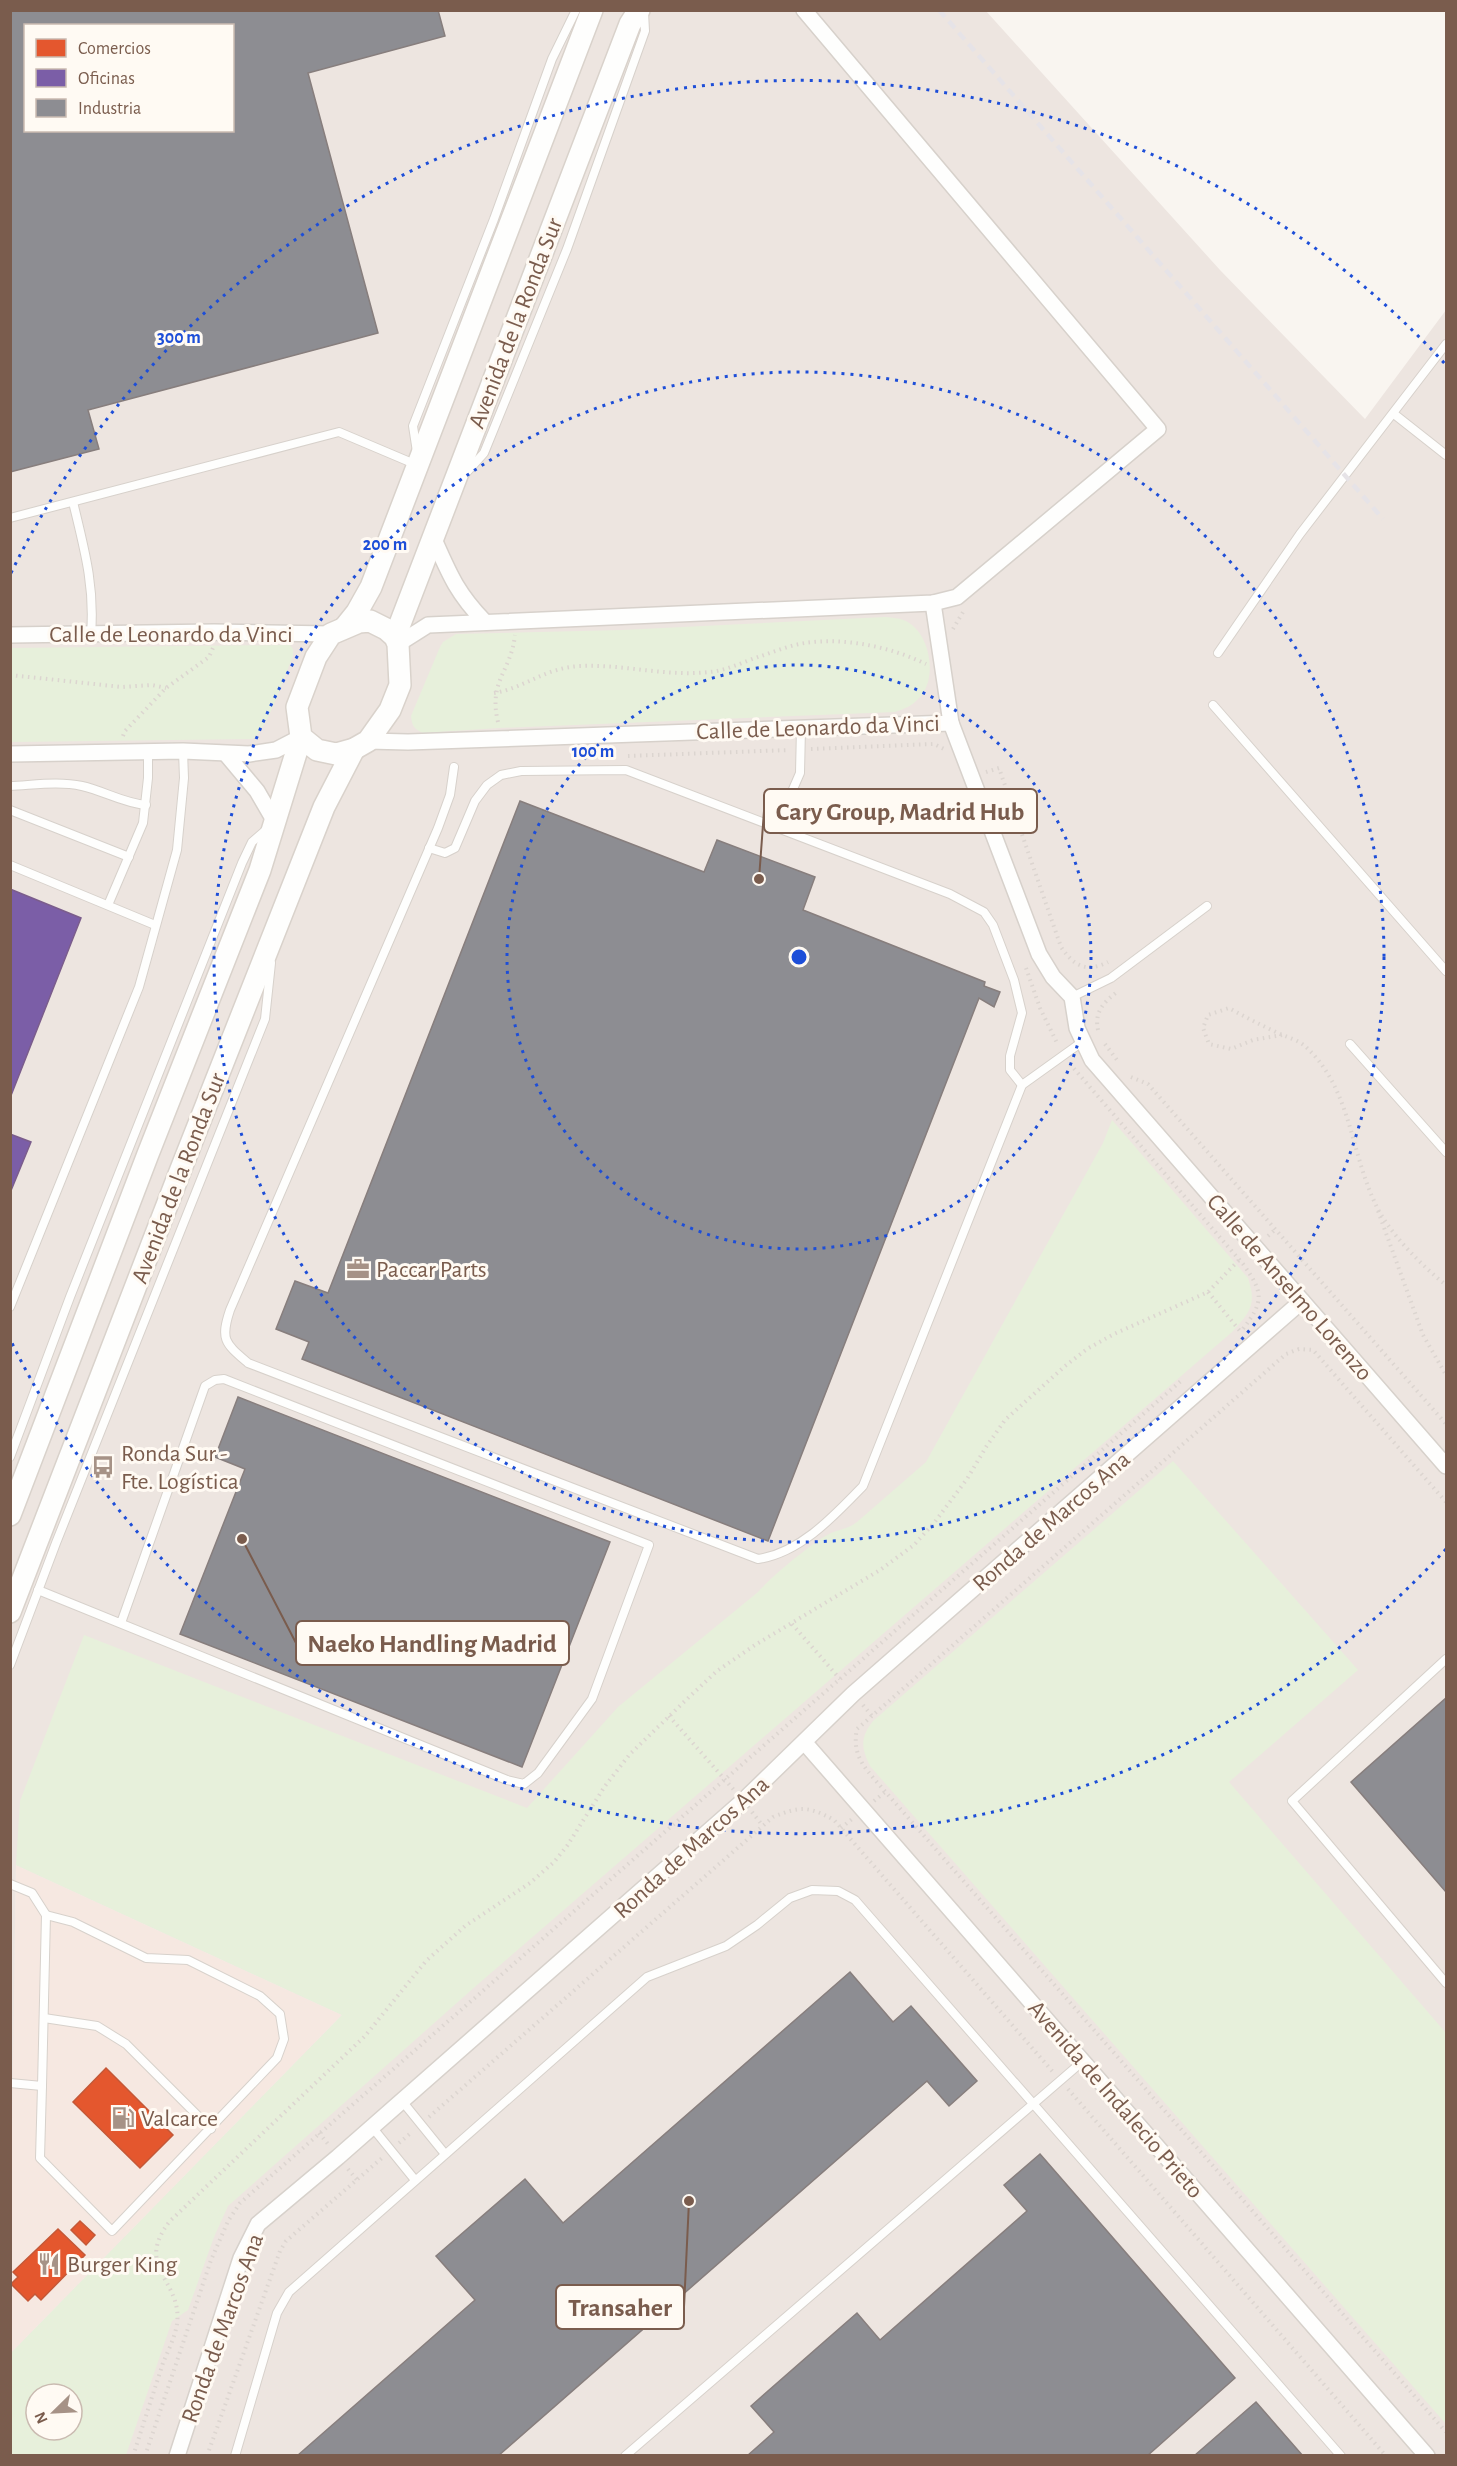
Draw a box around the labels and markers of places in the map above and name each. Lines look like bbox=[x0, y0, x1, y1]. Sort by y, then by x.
callout: Cary Group, Madrid Hub bbox=[764, 789, 1037, 833]
centre of rings bbox=[789, 947, 809, 967]
office icon: Paccar Parts bbox=[345, 1256, 371, 1282]
place label: Paccar Parts bbox=[376, 1258, 487, 1282]
place label: Ronda Sur - Fte. Logística bbox=[121, 1442, 239, 1494]
bus stop icon: Ronda Sur - Fte. Logística bbox=[90, 1454, 116, 1480]
callout: Naeko Handling Madrid bbox=[296, 1621, 569, 1665]
fuel station icon: Valcarce bbox=[110, 2105, 136, 2131]
place label: Valcarce bbox=[141, 2107, 218, 2131]
restaurant icon: Burger King bbox=[36, 2251, 62, 2277]
place label: Burger King bbox=[67, 2253, 177, 2277]
callout: Transaher bbox=[556, 2285, 684, 2329]

